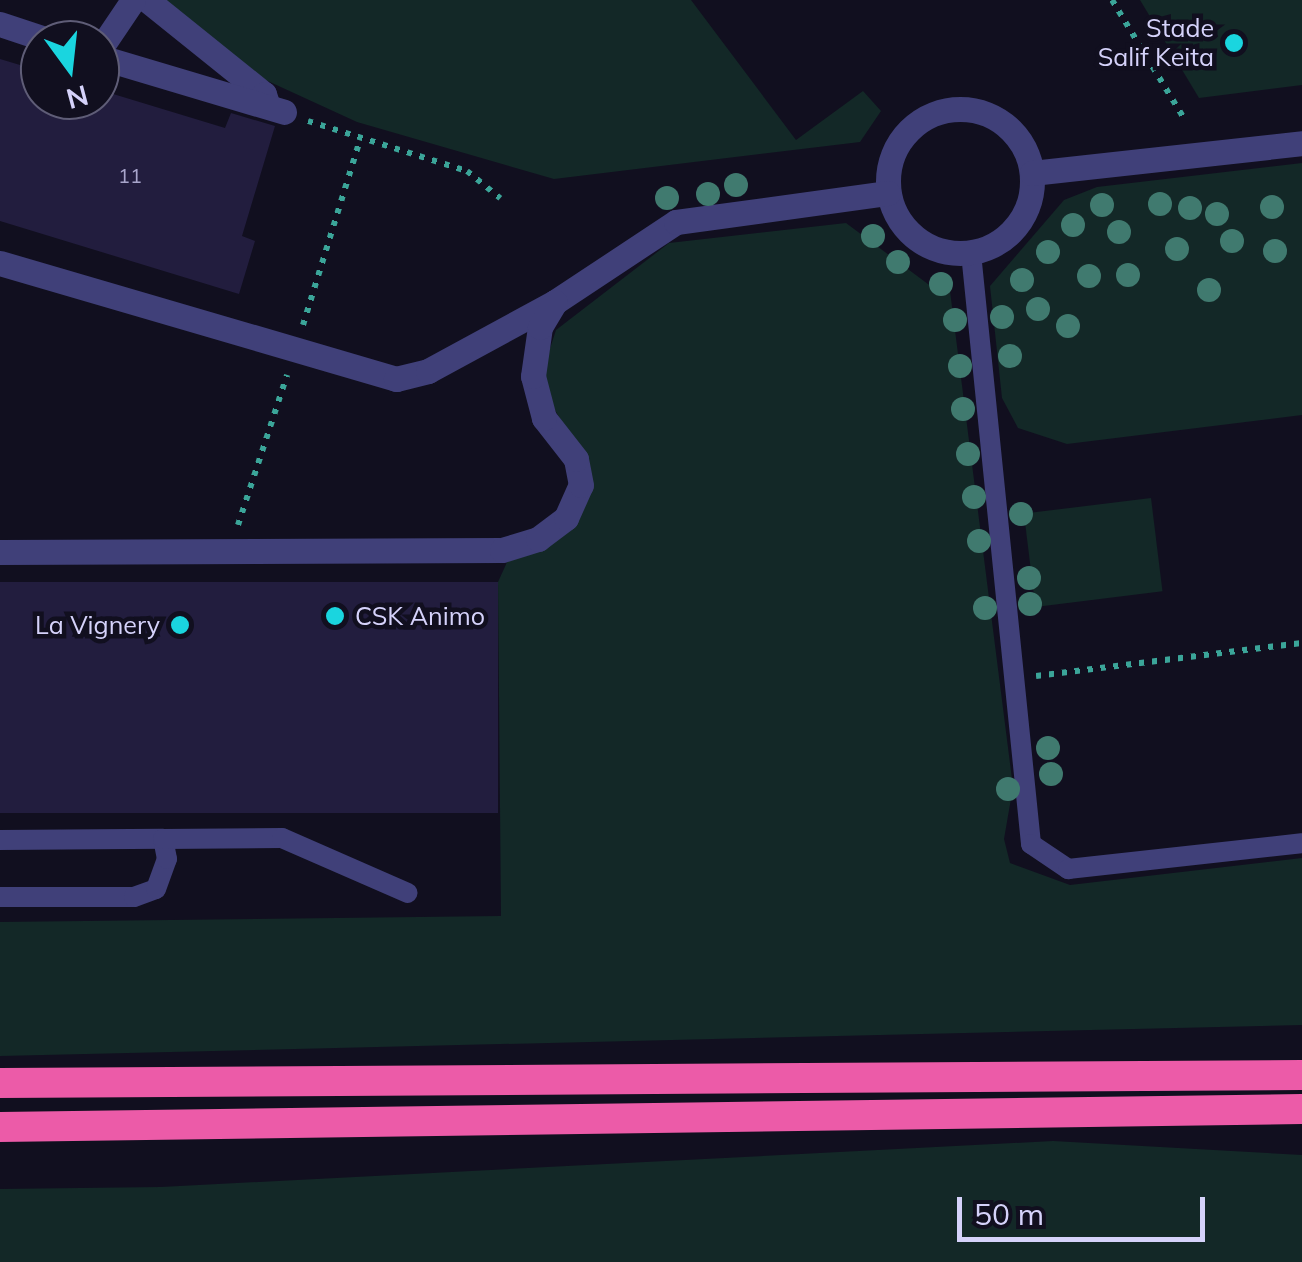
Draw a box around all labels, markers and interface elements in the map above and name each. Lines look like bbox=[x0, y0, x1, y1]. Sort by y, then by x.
place label: Stade Salif Keita bbox=[1098, 14, 1214, 73]
north arrow bbox=[20, 20, 120, 120]
marker: Stade Salif Keita bbox=[1223, 32, 1245, 54]
text: N bbox=[63, 78, 92, 117]
house number: 11 bbox=[118, 163, 142, 187]
place label: CSK Animo bbox=[355, 601, 485, 631]
marker: CSK Animo bbox=[324, 605, 346, 627]
place label: La Vignery bbox=[35, 610, 160, 640]
marker: La Vignery bbox=[169, 614, 191, 636]
scale bar bbox=[962, 1177, 1210, 1239]
text: 50 m bbox=[974, 1195, 1044, 1233]

